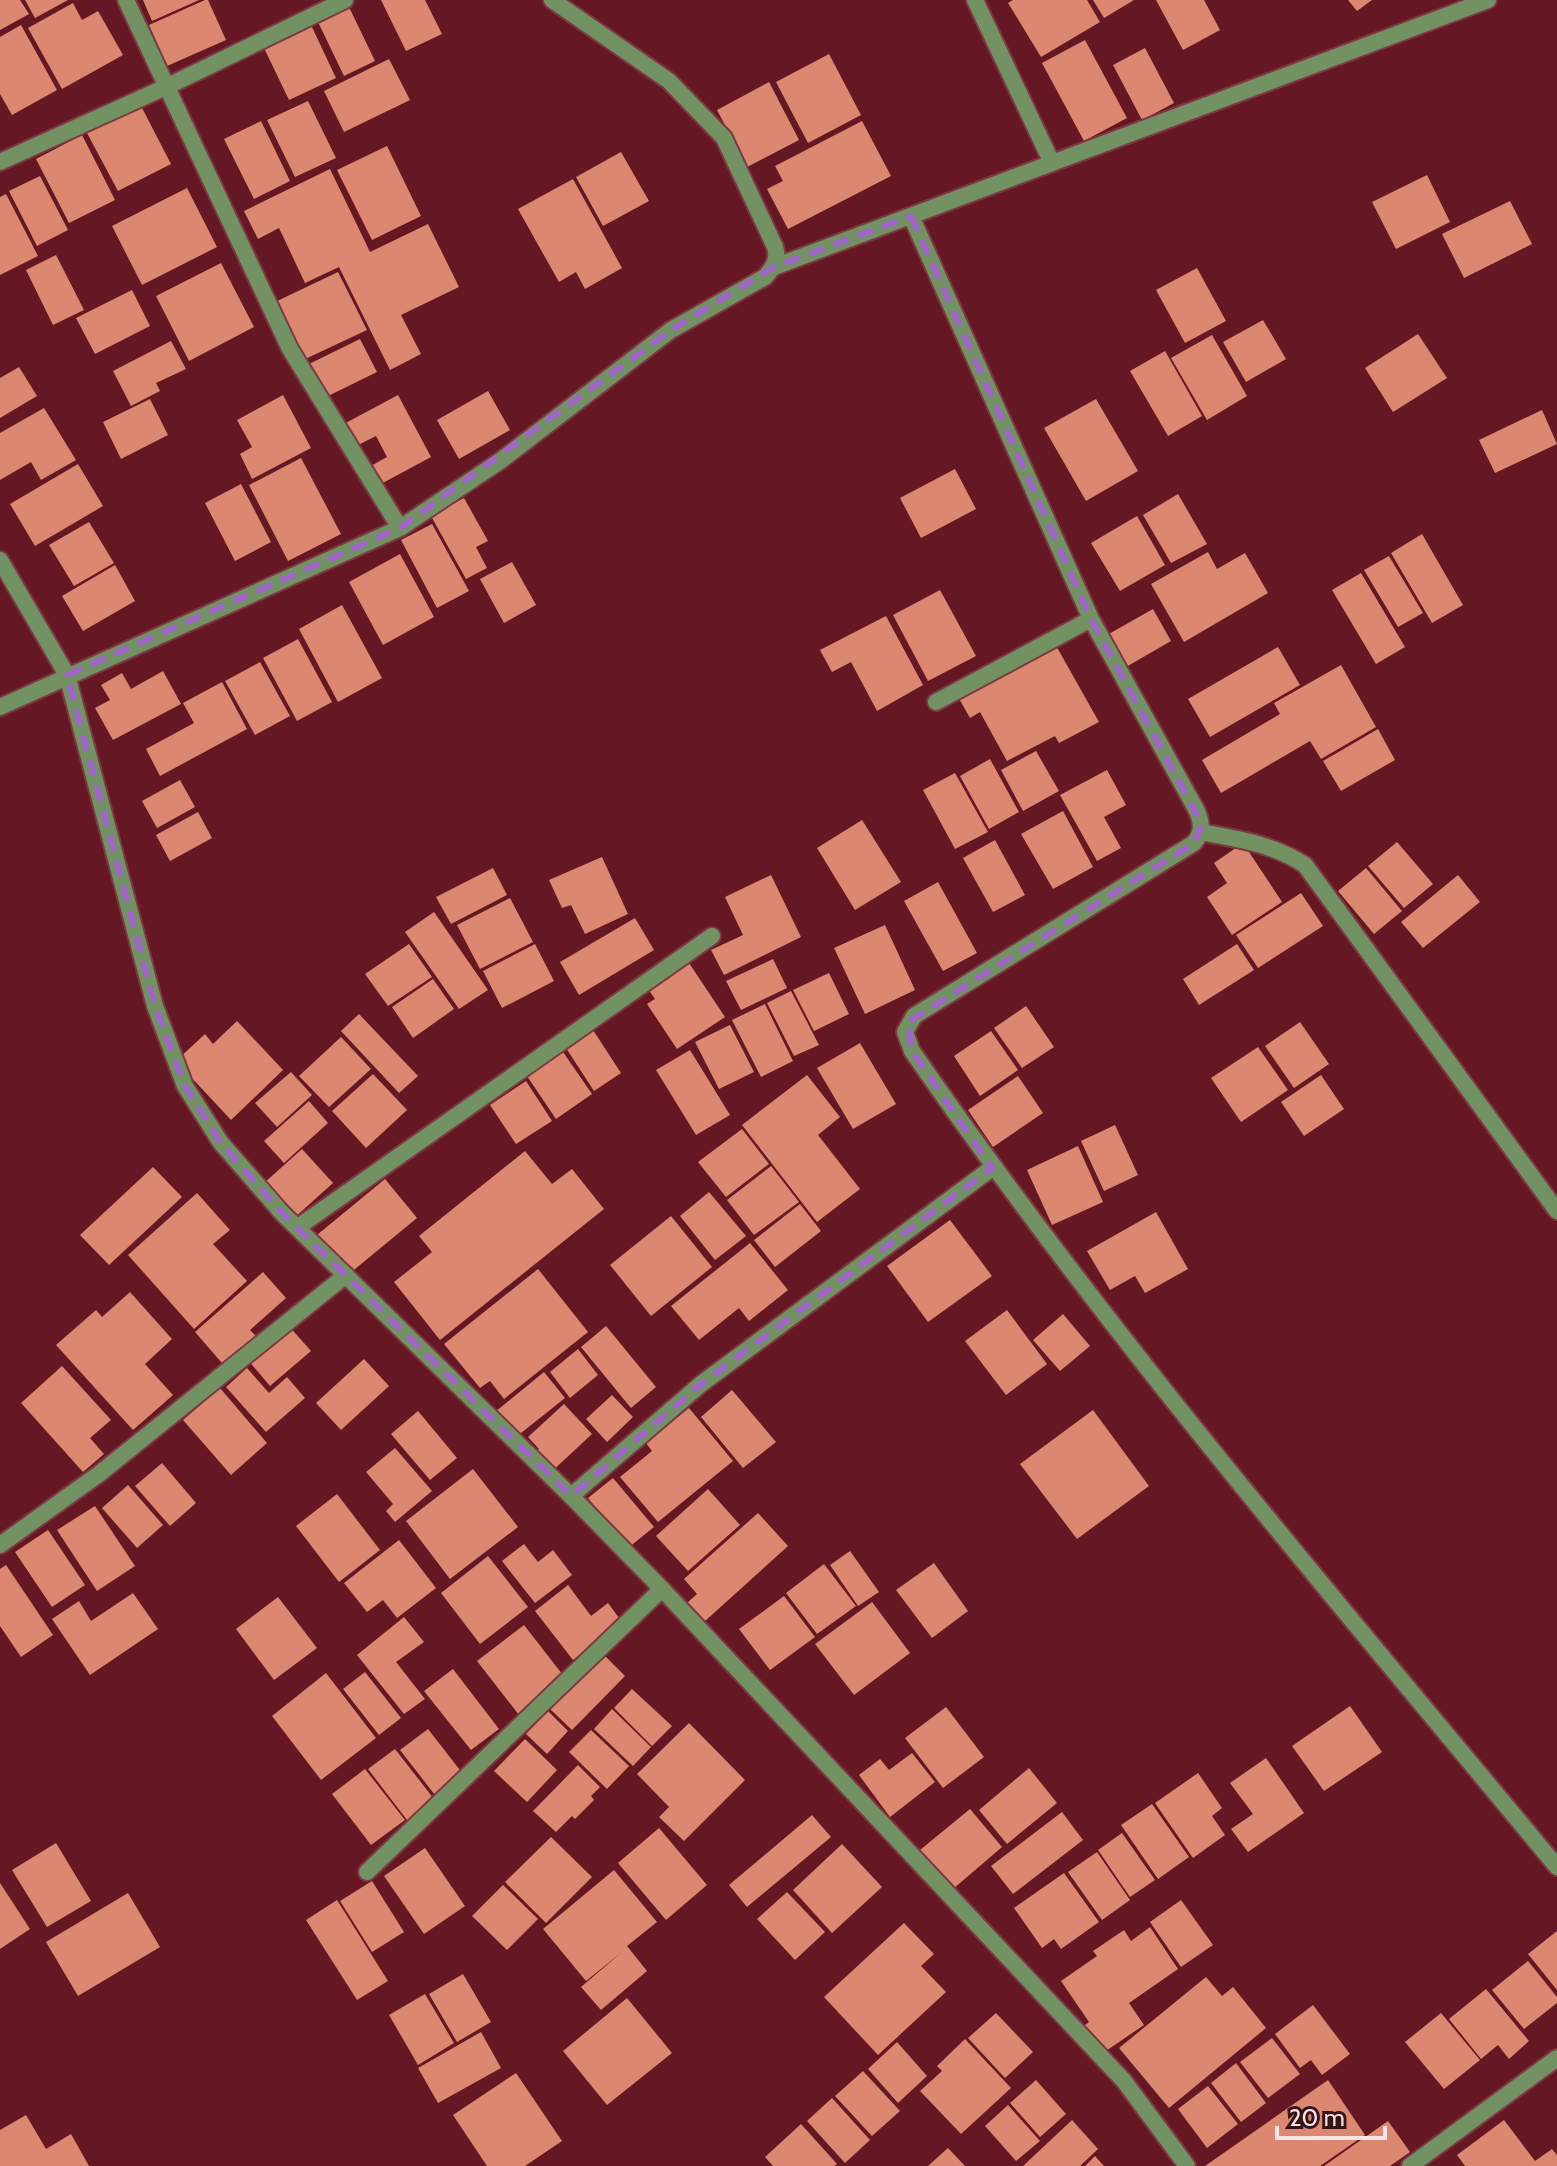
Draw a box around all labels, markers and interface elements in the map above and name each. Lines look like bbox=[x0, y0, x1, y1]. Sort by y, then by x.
scale bar bbox=[1277, 2090, 1385, 2140]
text: 20 m bbox=[1289, 2103, 1345, 2132]

